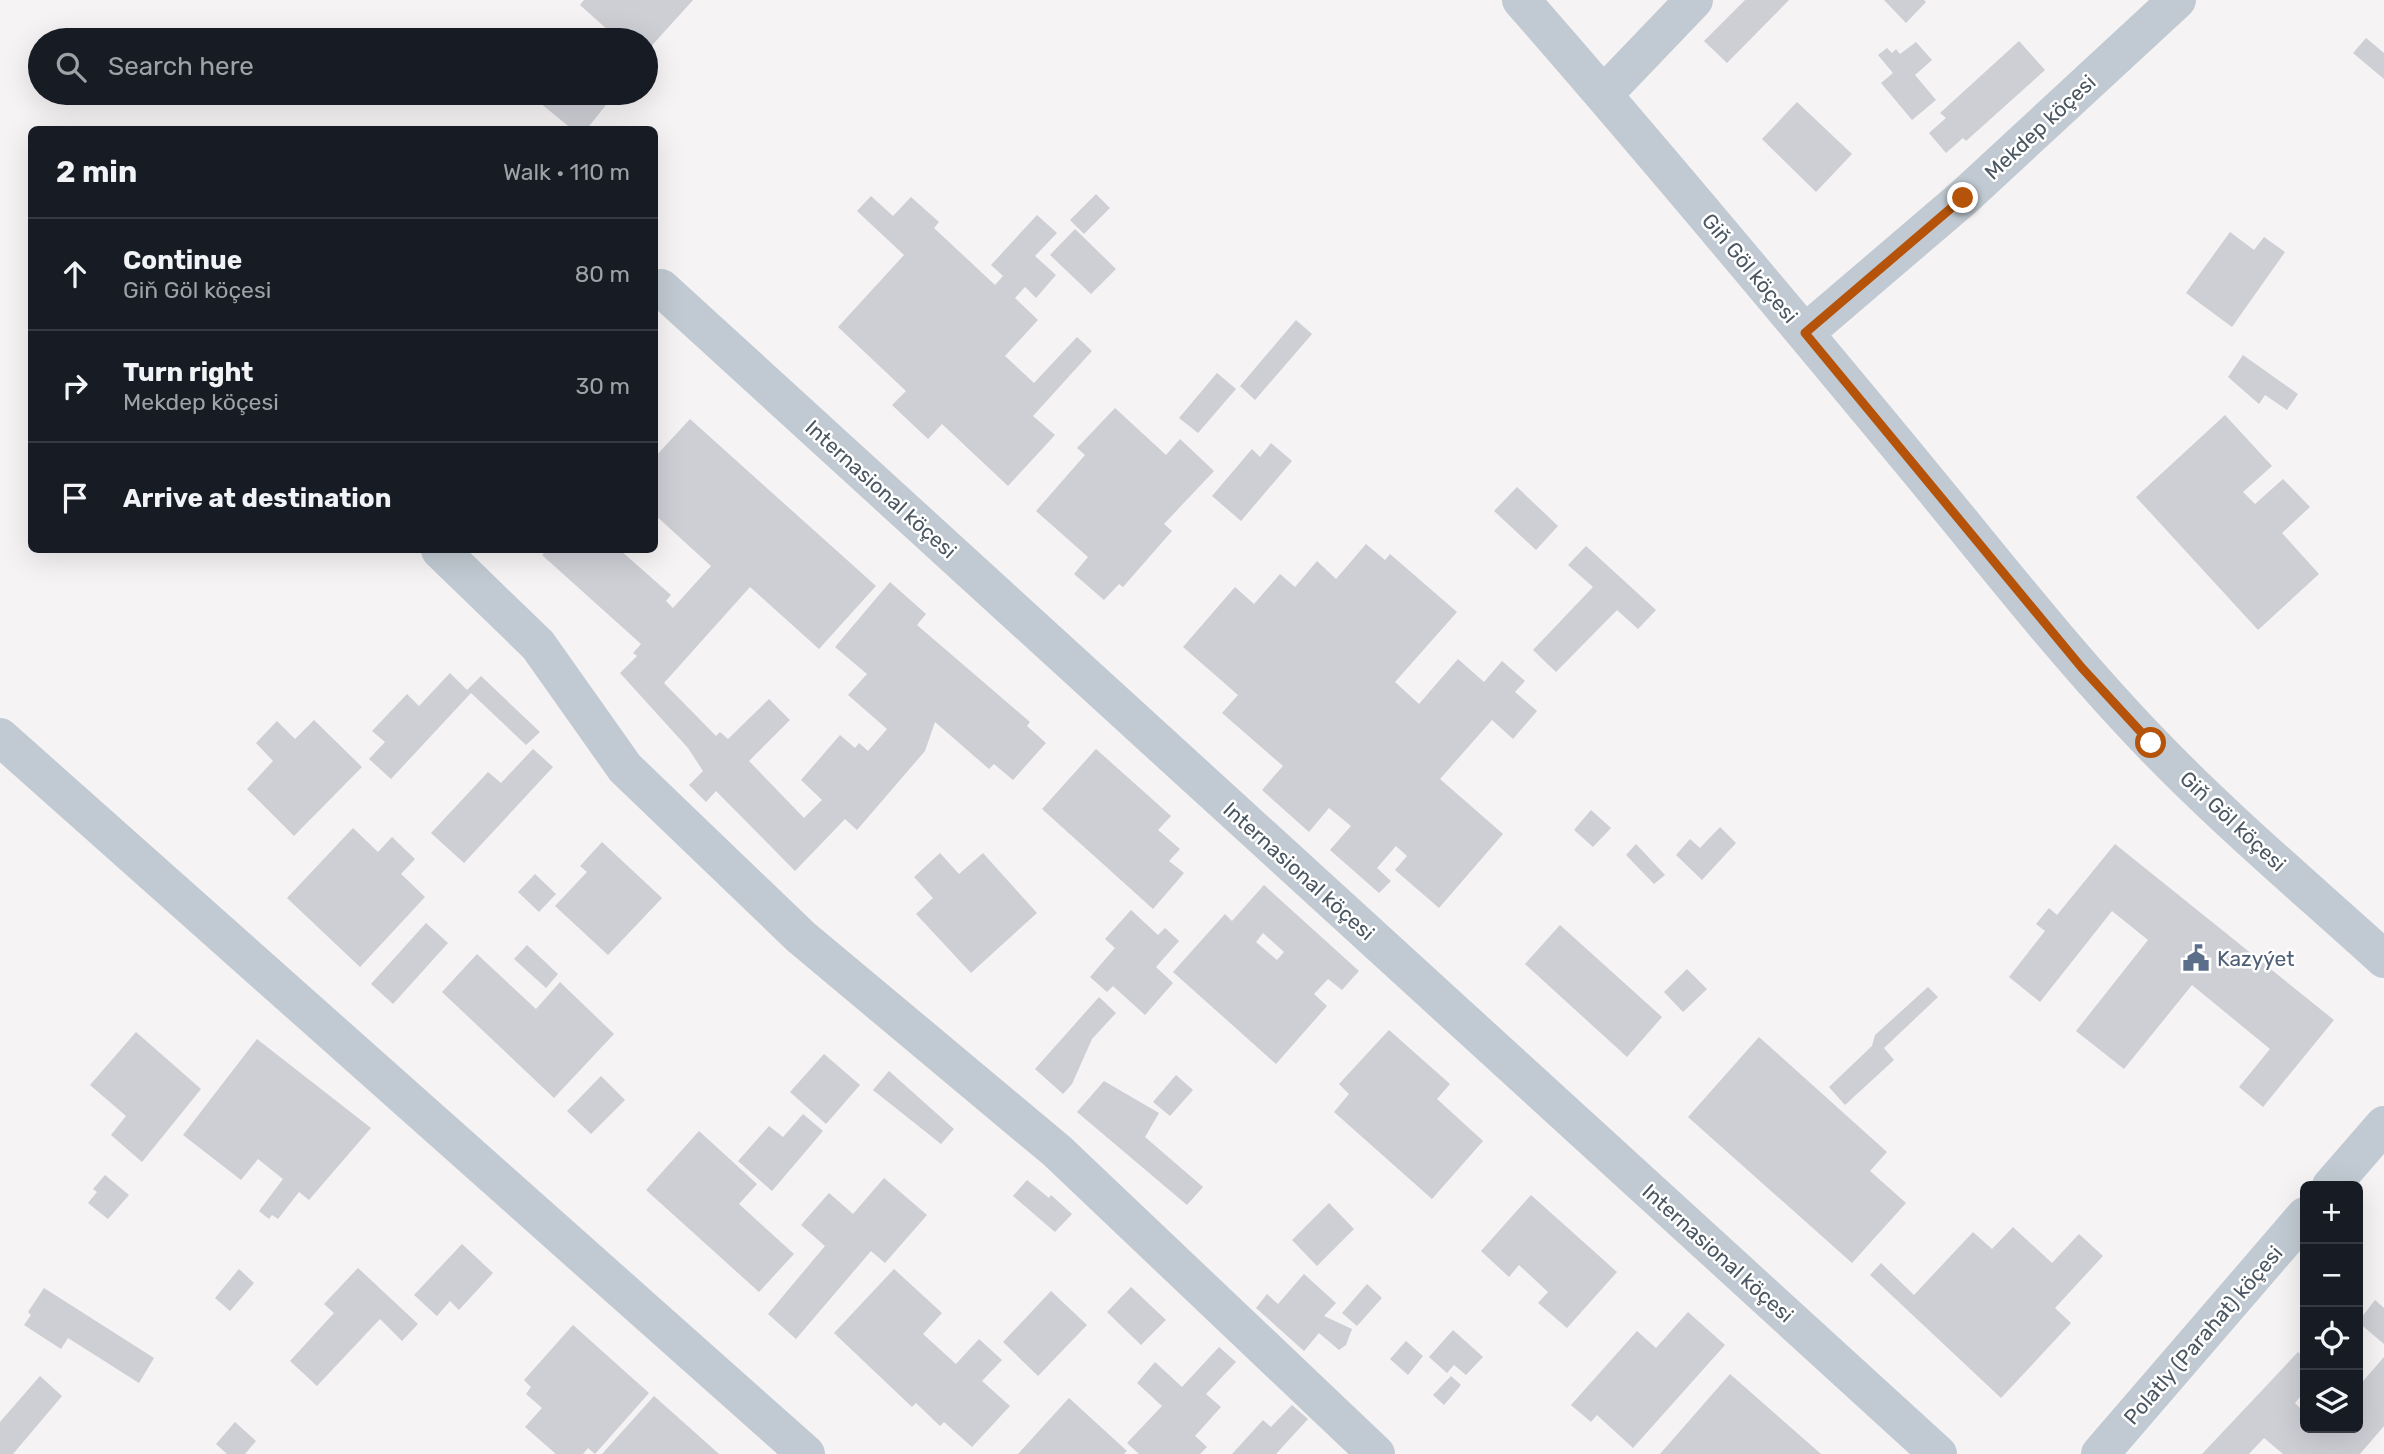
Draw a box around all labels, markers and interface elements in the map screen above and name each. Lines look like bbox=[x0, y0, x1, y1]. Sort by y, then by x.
search box bbox=[28, 28, 658, 105]
icon: search bbox=[52, 48, 90, 86]
text: Search here bbox=[108, 51, 254, 82]
street label: Mekdep köçesi bbox=[1979, 69, 2101, 185]
text: 2 min bbox=[56, 154, 137, 190]
text: Walk · 110 m bbox=[503, 158, 630, 186]
route end bbox=[1947, 182, 1978, 213]
street label: Giň Göl köçesi bbox=[1697, 208, 1803, 328]
text: Continue bbox=[123, 245, 242, 276]
icon: ahead bbox=[56, 255, 94, 293]
text: 80 m bbox=[575, 260, 630, 288]
text: Giň Göl köçesi bbox=[123, 276, 271, 304]
text: Turn right bbox=[123, 357, 253, 388]
icon: right bbox=[56, 367, 94, 405]
text: 30 m bbox=[575, 372, 630, 400]
text: Mekdep köçesi bbox=[123, 388, 279, 416]
street label: Internasional köçesi bbox=[800, 415, 962, 563]
icon: arrive bbox=[56, 479, 94, 517]
text: Arrive at destination bbox=[123, 483, 391, 514]
route start bbox=[2135, 727, 2166, 758]
street label: Giň Göl köçesi bbox=[2175, 766, 2291, 876]
street label: Internasional köçesi bbox=[1218, 797, 1380, 945]
public building icon: Kazyýet bbox=[2181, 943, 2211, 973]
place label: Kazyýet bbox=[2217, 946, 2294, 971]
street label: Internasional köçesi bbox=[1637, 1179, 1799, 1327]
map controls bbox=[2300, 1181, 2363, 1433]
button: + bbox=[2300, 1181, 2363, 1244]
street label: Polatly (Parahat) köçesi bbox=[2119, 1240, 2287, 1430]
button: − bbox=[2300, 1244, 2363, 1307]
button: locate bbox=[2300, 1307, 2363, 1370]
button: layers bbox=[2300, 1370, 2363, 1433]

